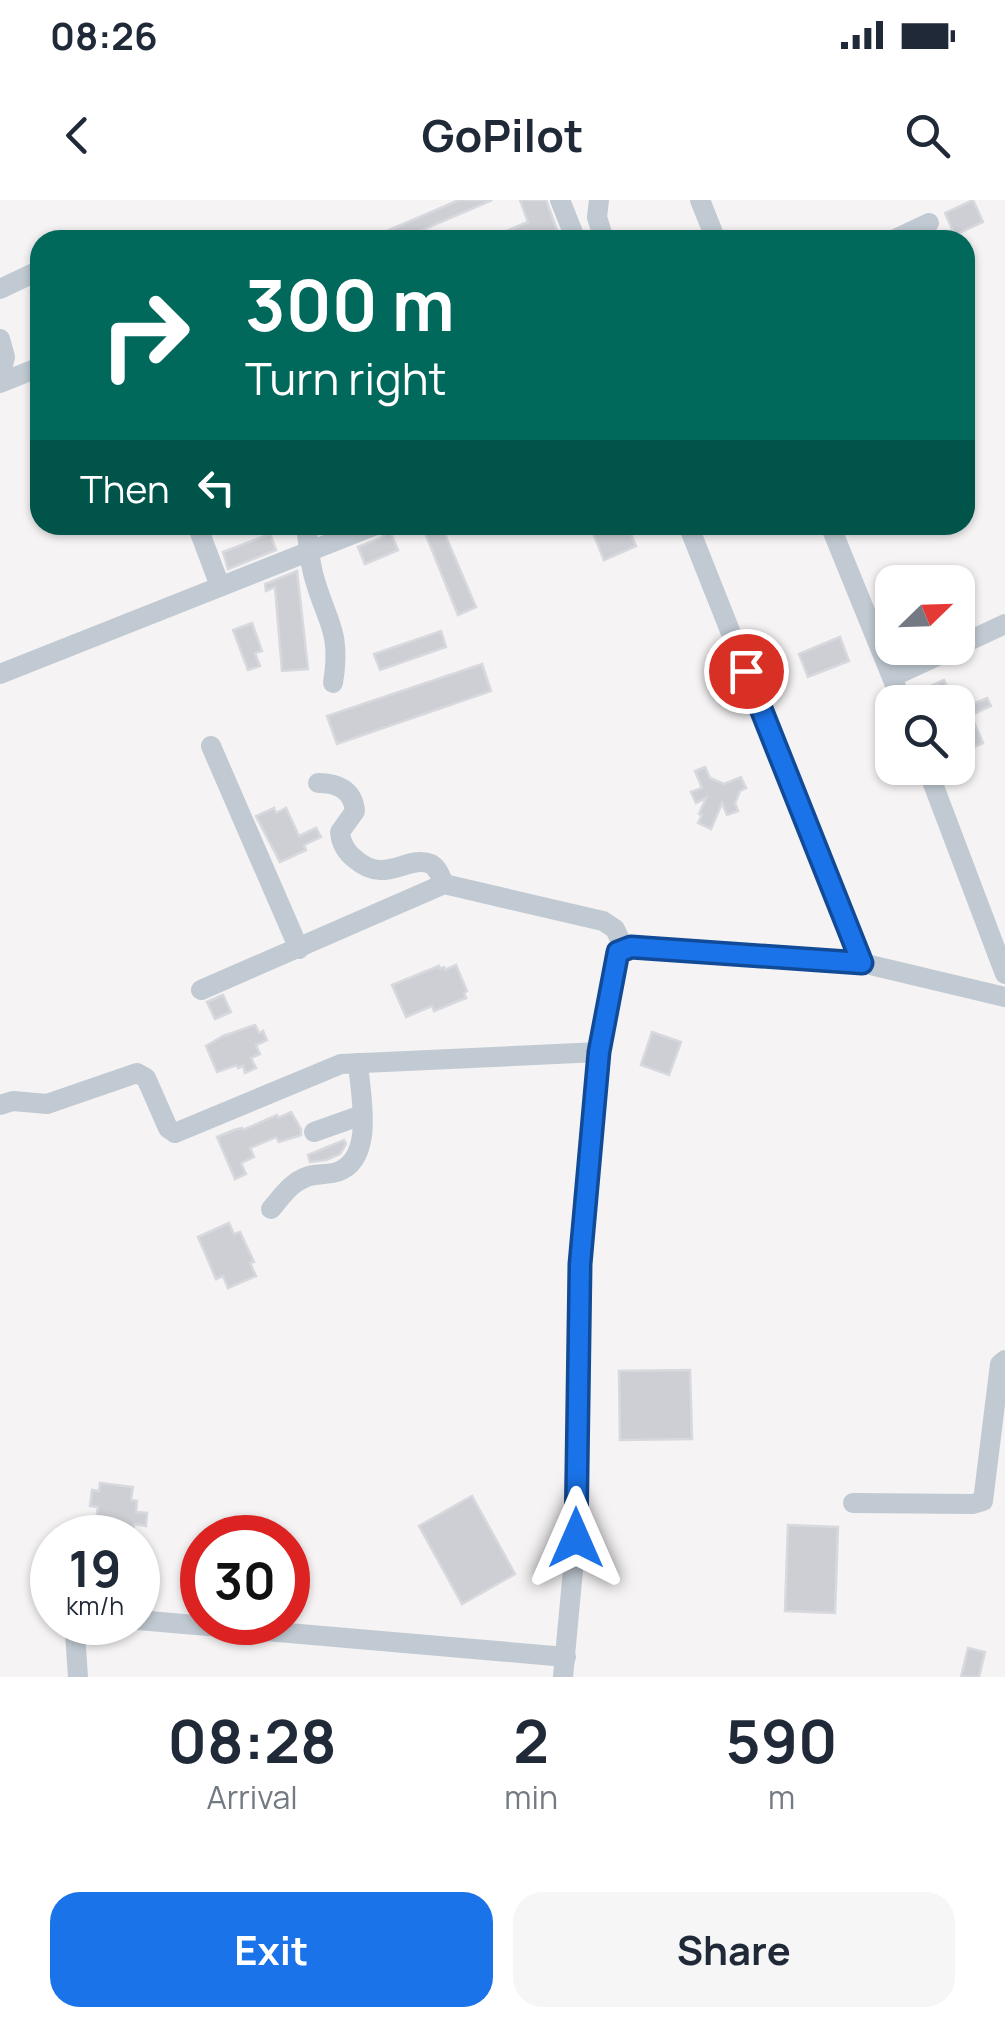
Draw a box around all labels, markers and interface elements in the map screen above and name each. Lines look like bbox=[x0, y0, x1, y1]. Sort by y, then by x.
text: 08:26 bbox=[50, 9, 158, 61]
text: GoPilot bbox=[421, 104, 584, 166]
icon: back bbox=[50, 108, 105, 163]
icon: search bbox=[900, 108, 955, 163]
text: 300 m bbox=[245, 256, 455, 352]
icon: right bbox=[80, 270, 210, 400]
text: Turn right bbox=[245, 347, 446, 409]
icon: left bbox=[189, 460, 244, 515]
text: Then bbox=[80, 462, 169, 514]
north arrow bbox=[875, 565, 975, 665]
map controls bbox=[875, 565, 975, 785]
pin bbox=[704, 629, 789, 714]
icon: arrive bbox=[719, 644, 774, 699]
button: search bbox=[875, 685, 975, 785]
position arrow bbox=[524, 1486, 628, 1590]
speed limit sign: 30 bbox=[180, 1515, 310, 1645]
text: 19 bbox=[69, 1534, 121, 1602]
text: km/h bbox=[66, 1588, 124, 1623]
text: 08:28 bbox=[168, 1699, 337, 1781]
text: 2 bbox=[513, 1699, 549, 1781]
text: 590 bbox=[725, 1699, 837, 1781]
text: Arrival bbox=[206, 1775, 298, 1819]
text: min bbox=[504, 1775, 558, 1819]
text: m bbox=[768, 1775, 795, 1819]
button: Exit bbox=[50, 1892, 493, 2007]
button: Share bbox=[513, 1892, 955, 2007]

